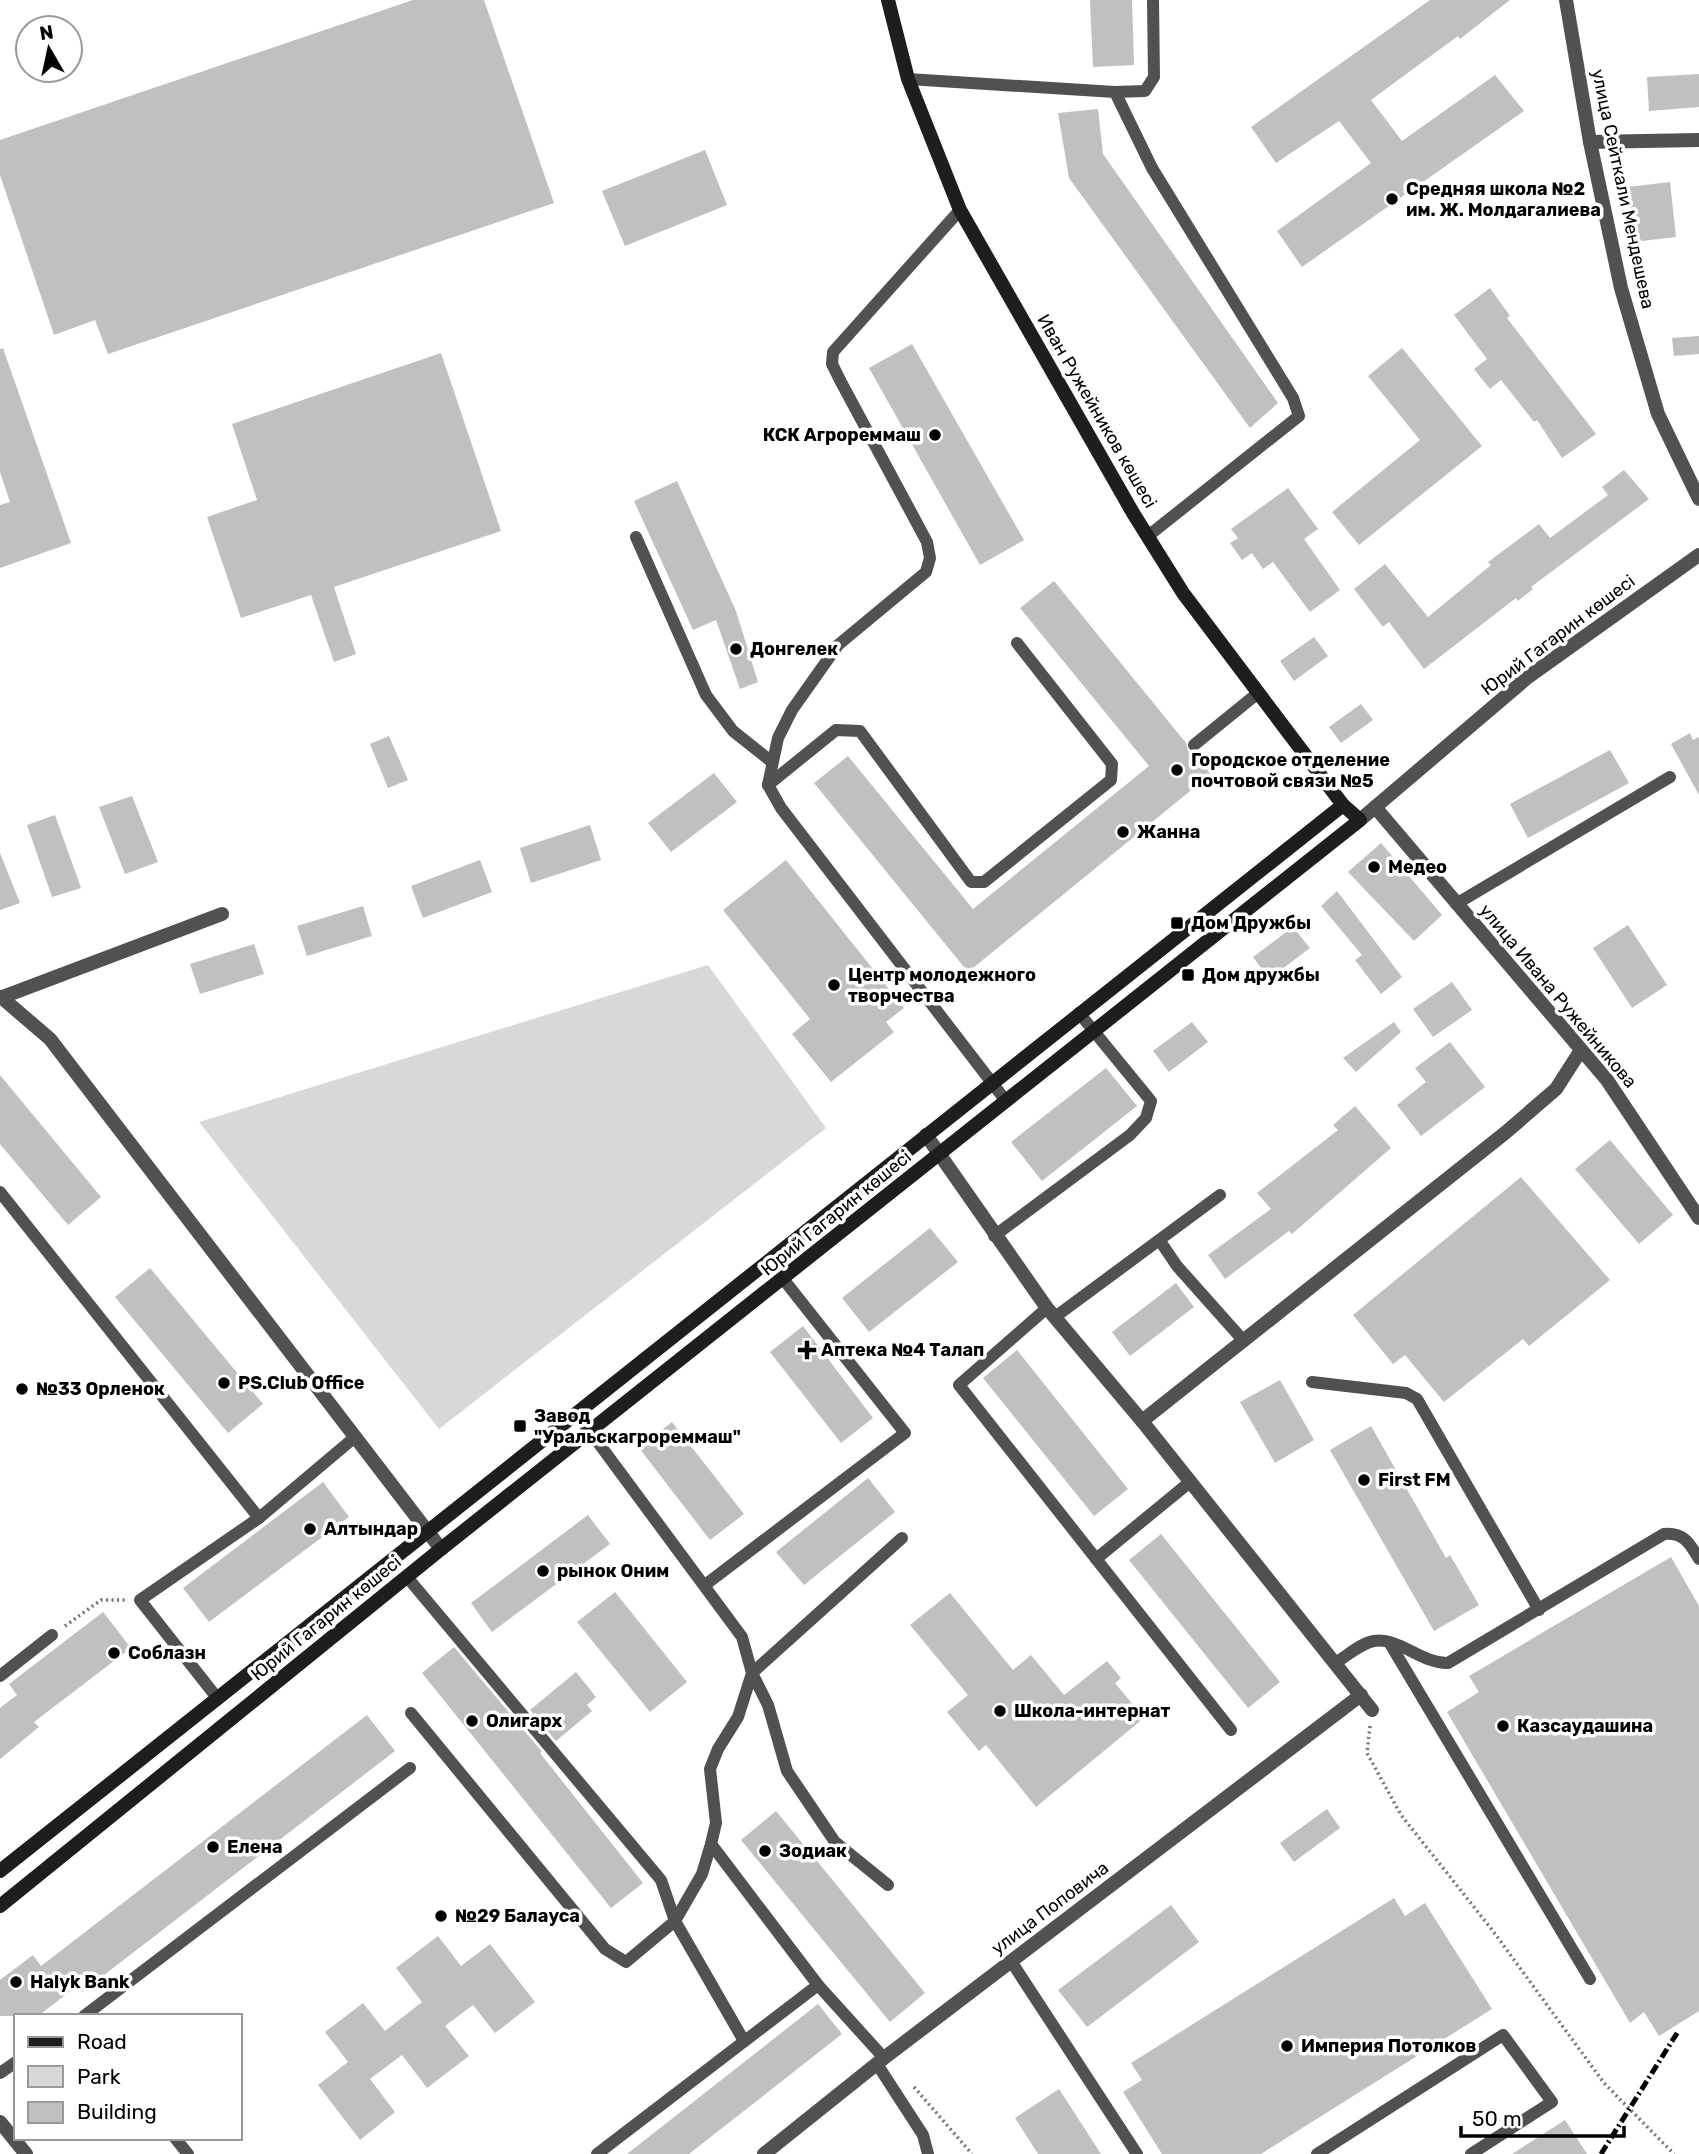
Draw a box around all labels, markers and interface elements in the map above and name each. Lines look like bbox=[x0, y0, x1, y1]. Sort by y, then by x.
north arrow bbox=[14, 14, 84, 84]
text: N bbox=[38, 20, 55, 45]
street label: улица Сейткали Мендешева bbox=[1587, 67, 1659, 311]
place label: Средняя школа №2 им. Ж. Молдагалиева bbox=[1406, 178, 1601, 221]
marker: Средняя школа №2 им. Ж. Молдагалиева bbox=[1384, 191, 1400, 207]
street label: Иван Ружейников көшесі bbox=[1032, 310, 1162, 512]
place label: КСК Агрореммаш bbox=[763, 424, 921, 446]
marker: КСК Агрореммаш bbox=[927, 427, 943, 443]
street label: Юрий Гагарин көшесі bbox=[1477, 570, 1639, 700]
place label: Донгелек bbox=[750, 638, 838, 660]
marker: Донгелек bbox=[728, 641, 744, 657]
place label: Городское отделение почтовой связи №5 bbox=[1191, 749, 1390, 792]
marker: Городское отделение почтовой связи №5 bbox=[1169, 762, 1185, 778]
place label: Жанна bbox=[1137, 821, 1200, 843]
marker: Жанна bbox=[1115, 824, 1131, 840]
place label: Медео bbox=[1388, 856, 1447, 878]
marker: Медео bbox=[1366, 859, 1382, 875]
street label: улица Ивана Ружейникова bbox=[1475, 900, 1641, 1092]
place label: Дом Дружбы bbox=[1191, 912, 1311, 934]
marker: Дом Дружбы bbox=[1169, 915, 1185, 931]
place label: Центр молодежного творчества bbox=[848, 964, 1036, 1007]
place label: Дом дружбы bbox=[1202, 964, 1320, 986]
marker: Дом дружбы bbox=[1180, 967, 1196, 983]
marker: Центр молодежного творчества bbox=[826, 977, 842, 993]
street label: Юрий Гагарин көшесі bbox=[756, 1146, 916, 1280]
place label: Аптека №4 Талап bbox=[821, 1339, 984, 1361]
marker: Аптека №4 Талап bbox=[799, 1342, 815, 1358]
place label: PS.Club Office bbox=[238, 1372, 365, 1394]
marker: PS.Club Office bbox=[216, 1375, 232, 1391]
place label: №33 Орленок bbox=[36, 1378, 165, 1400]
marker: №33 Орленок bbox=[14, 1381, 30, 1397]
place label: Завод "Уральскагрореммаш" bbox=[534, 1405, 741, 1448]
marker: Завод "Уральскагрореммаш" bbox=[512, 1418, 528, 1434]
place label: First FM bbox=[1378, 1469, 1451, 1491]
marker: First FM bbox=[1356, 1472, 1372, 1488]
place label: Алтындар bbox=[324, 1518, 418, 1540]
marker: Алтындар bbox=[302, 1521, 318, 1537]
street label: Юрий Гагарин көшесі bbox=[246, 1551, 406, 1685]
place label: рынок Оним bbox=[557, 1560, 669, 1582]
marker: рынок Оним bbox=[535, 1563, 551, 1579]
place label: Соблазн bbox=[128, 1642, 206, 1664]
marker: Соблазн bbox=[106, 1645, 122, 1661]
place label: Школа-интернат bbox=[1014, 1700, 1171, 1722]
marker: Школа-интернат bbox=[992, 1703, 1008, 1719]
place label: Олигарх bbox=[486, 1710, 563, 1732]
marker: Олигарх bbox=[464, 1713, 480, 1729]
place label: Казсаудашина bbox=[1517, 1715, 1653, 1737]
marker: Казсаудашина bbox=[1495, 1718, 1511, 1734]
place label: Елена bbox=[227, 1836, 283, 1858]
marker: Елена bbox=[205, 1839, 221, 1855]
place label: Зодиак bbox=[779, 1840, 847, 1862]
marker: Зодиак bbox=[757, 1843, 773, 1859]
street label: улица Поповича bbox=[987, 1857, 1113, 1959]
place label: №29 Балауса bbox=[455, 1905, 580, 1927]
marker: №29 Балауса bbox=[433, 1908, 449, 1924]
place label: Halyk Bank bbox=[30, 1971, 130, 1993]
marker: Halyk Bank bbox=[8, 1974, 24, 1990]
legend bbox=[14, 2014, 242, 2140]
text: Road bbox=[77, 2029, 127, 2054]
place label: Империя Потолков bbox=[1301, 2035, 1477, 2057]
marker: Империя Потолков bbox=[1279, 2038, 1295, 2054]
text: Park bbox=[77, 2064, 121, 2089]
scale bar bbox=[1461, 2094, 1624, 2138]
text: Building bbox=[77, 2099, 157, 2124]
text: 50 m bbox=[1472, 2106, 1522, 2131]

